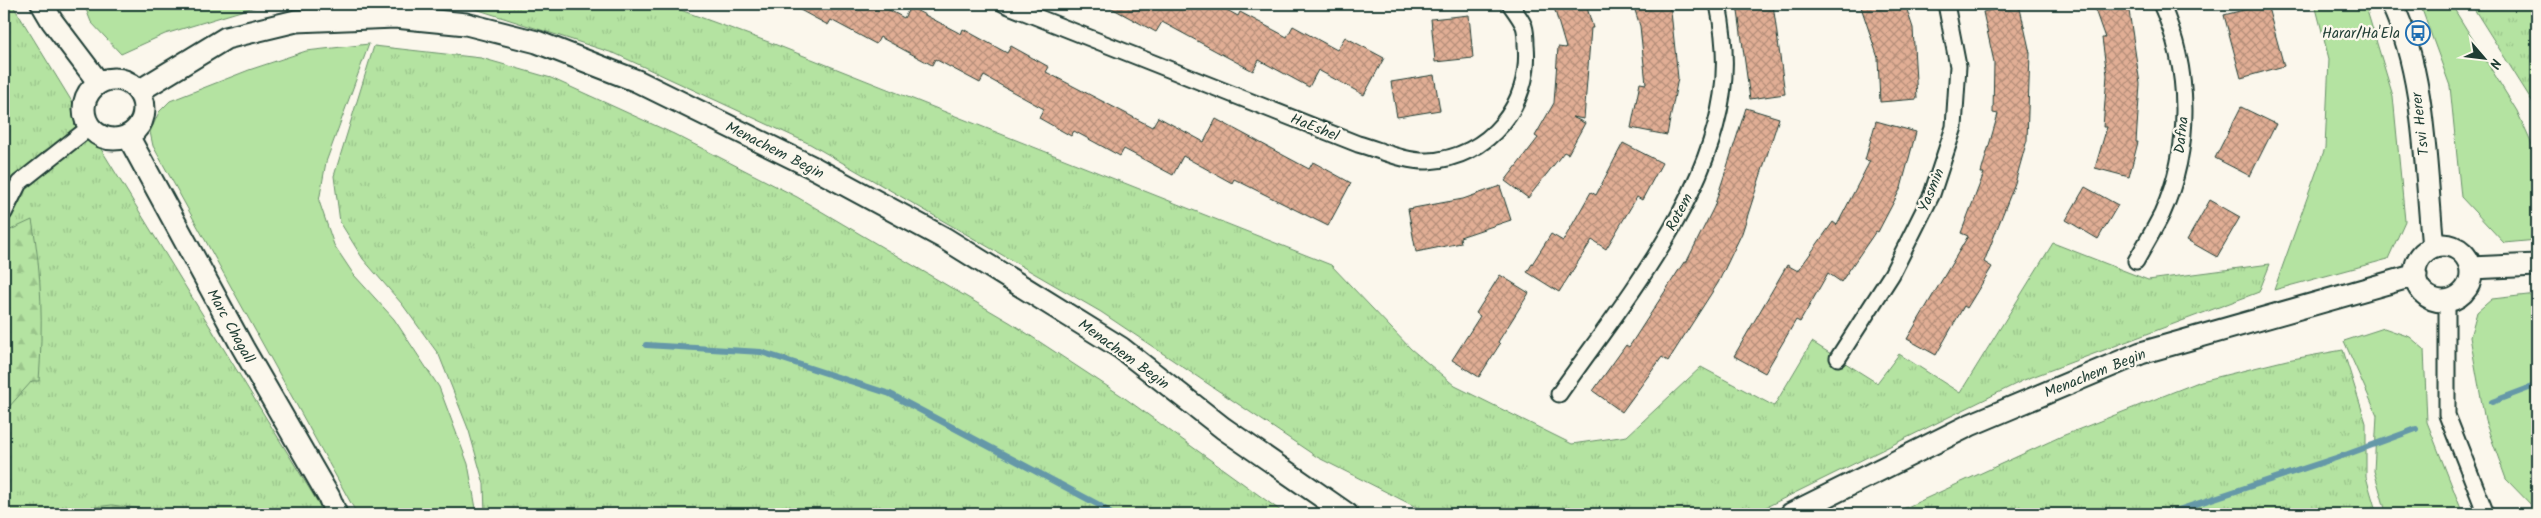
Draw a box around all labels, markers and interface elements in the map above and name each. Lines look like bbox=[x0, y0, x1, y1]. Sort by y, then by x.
bus stop icon: Harar/Ha'Ela bbox=[2405, 20, 2431, 46]
place label: Harar/Ha'Ela bbox=[2322, 22, 2400, 46]
north arrow bbox=[2458, 32, 2508, 82]
text: N bbox=[2483, 55, 2506, 73]
street label: Tsvi Herer bbox=[2405, 90, 2437, 157]
street label: HaEshel bbox=[1287, 107, 1343, 149]
street label: Dafna bbox=[2168, 115, 2196, 155]
street label: Menachem Begin bbox=[721, 116, 828, 186]
street label: Yasmin bbox=[1912, 165, 1952, 216]
street label: Rotem bbox=[1660, 189, 1700, 236]
street label: Marc Chagall bbox=[200, 285, 261, 368]
street label: Menachem Begin bbox=[1073, 313, 1174, 396]
street label: Menachem Begin bbox=[2041, 343, 2150, 405]

